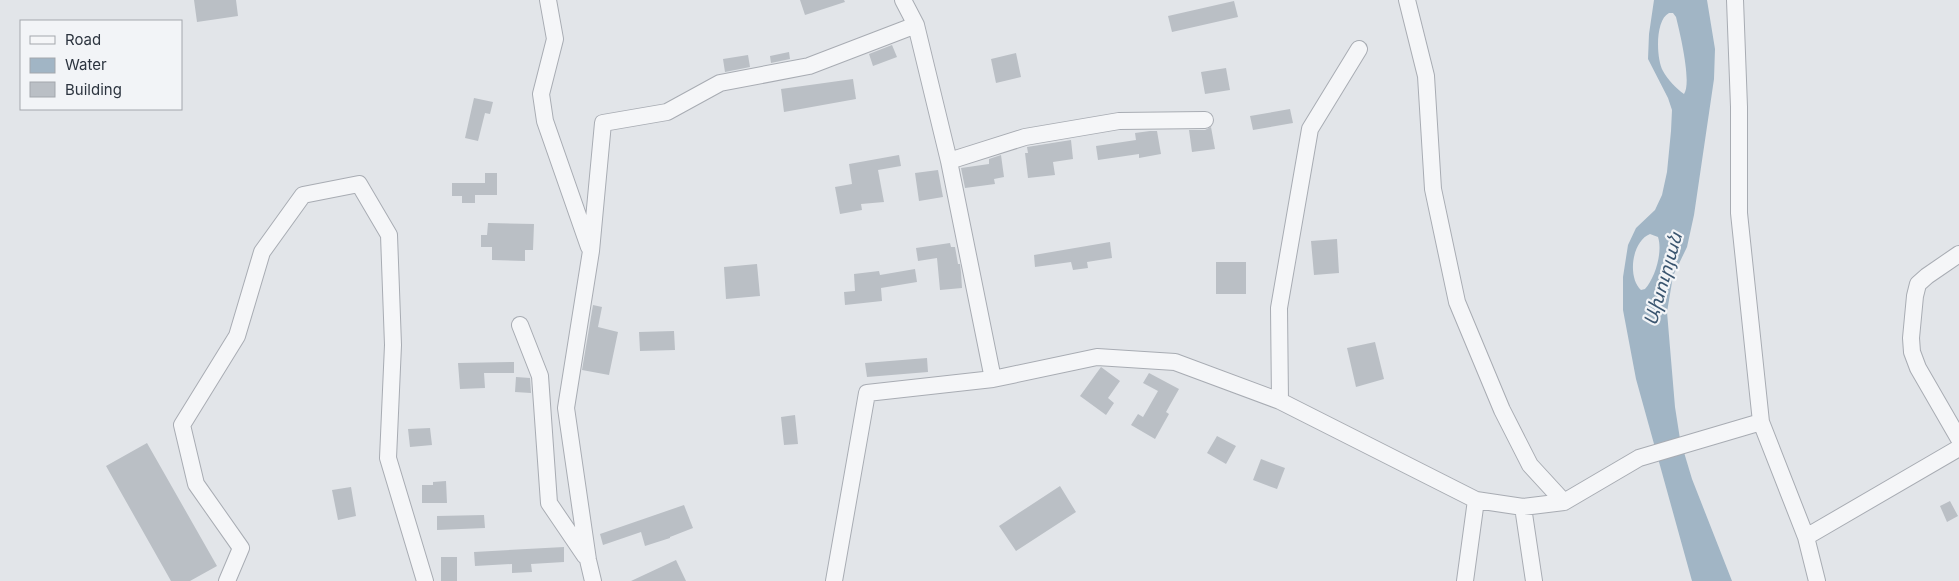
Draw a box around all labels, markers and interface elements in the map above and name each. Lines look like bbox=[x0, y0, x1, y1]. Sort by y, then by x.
legend bbox=[20, 20, 182, 110]
text: Road bbox=[65, 30, 101, 49]
text: Water bbox=[65, 55, 107, 74]
text: Building bbox=[65, 80, 122, 99]
water label: Ախուրյան bbox=[1639, 228, 1688, 328]

